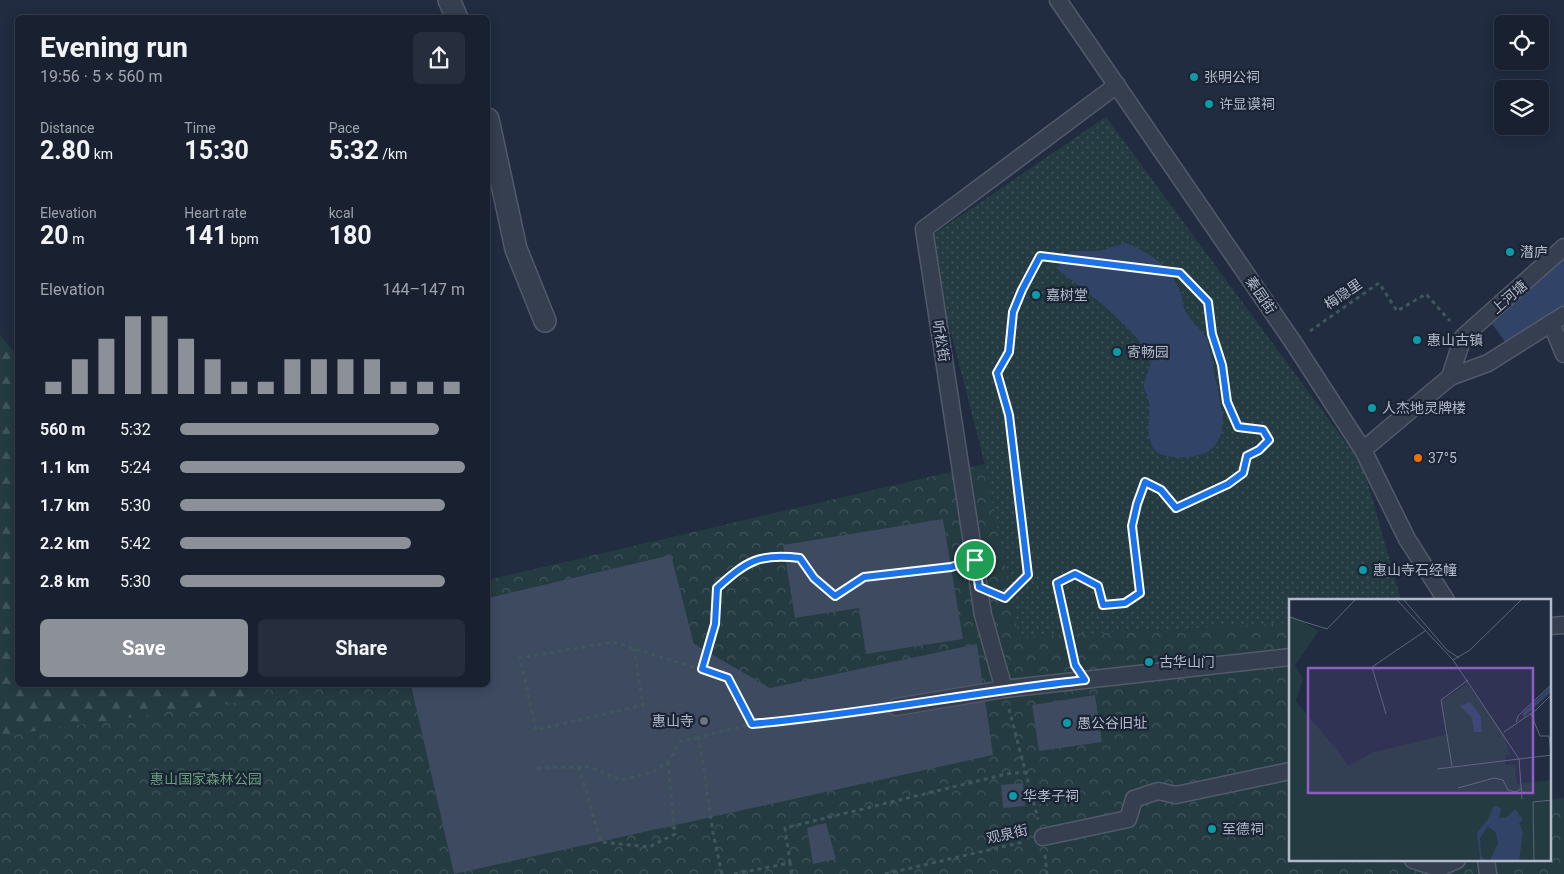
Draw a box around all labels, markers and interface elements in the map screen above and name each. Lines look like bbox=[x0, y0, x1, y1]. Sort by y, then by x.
map controls bbox=[1494, 15, 1549, 135]
button: locate bbox=[1494, 15, 1549, 70]
text: Evening run bbox=[40, 31, 188, 64]
button: share bbox=[413, 32, 465, 84]
text: 19:56 · 5 × 560 m bbox=[40, 67, 162, 86]
place label: 张明公祠 bbox=[1204, 69, 1260, 85]
marker: 张明公祠 bbox=[1188, 71, 1200, 83]
button: layers bbox=[1494, 80, 1549, 135]
place label: 许显谟祠 bbox=[1219, 96, 1275, 112]
marker: 许显谟祠 bbox=[1203, 98, 1215, 110]
text: Distance bbox=[40, 120, 95, 136]
text: Time bbox=[184, 120, 216, 136]
text: Pace bbox=[329, 120, 360, 136]
text: 2.80 bbox=[40, 136, 90, 165]
text: 15:30 bbox=[184, 136, 249, 165]
text: 5:32 bbox=[329, 136, 379, 165]
text: km bbox=[90, 146, 113, 162]
text: /km bbox=[379, 146, 407, 162]
text: Elevation bbox=[40, 205, 97, 221]
text: Heart rate bbox=[184, 205, 247, 221]
text: kcal bbox=[329, 205, 354, 221]
text: 20 bbox=[40, 221, 69, 250]
text: 141 bbox=[184, 221, 227, 250]
text: 180 bbox=[329, 221, 372, 250]
text: m bbox=[69, 231, 84, 247]
text: bpm bbox=[227, 231, 259, 247]
place label: 潜庐 bbox=[1520, 244, 1548, 260]
marker: 潜庐 bbox=[1504, 246, 1516, 258]
street label: 秦园街 bbox=[1243, 273, 1279, 317]
street label: 梅隐里 bbox=[1321, 276, 1365, 312]
street label: 上河塘 bbox=[1488, 277, 1530, 317]
text: Elevation bbox=[40, 280, 105, 299]
text: 144–147 m bbox=[383, 280, 465, 299]
place label: 嘉树堂 bbox=[1046, 287, 1088, 303]
marker: 嘉树堂 bbox=[1030, 289, 1042, 301]
street label: 听松街 bbox=[930, 319, 952, 363]
place label: 惠山古镇 bbox=[1427, 332, 1483, 348]
marker: 惠山古镇 bbox=[1411, 334, 1423, 346]
place label: 寄畅园 bbox=[1127, 344, 1169, 360]
marker: 寄畅园 bbox=[1111, 346, 1123, 358]
place label: 人杰地灵牌楼 bbox=[1382, 400, 1466, 416]
marker: 人杰地灵牌楼 bbox=[1366, 402, 1378, 414]
text: 560 m bbox=[40, 420, 85, 439]
text: 5:32 bbox=[120, 420, 151, 439]
place label: 37°5 bbox=[1428, 450, 1457, 466]
marker: 37°5 bbox=[1412, 452, 1424, 464]
text: 1.1 km bbox=[40, 458, 89, 477]
text: 5:24 bbox=[120, 458, 151, 477]
text: 1.7 km bbox=[40, 496, 89, 515]
text: 5:30 bbox=[120, 496, 151, 515]
text: 2.2 km bbox=[40, 534, 89, 553]
text: 5:42 bbox=[120, 534, 151, 553]
pin bbox=[954, 539, 996, 581]
icon: arrive bbox=[961, 546, 989, 574]
place label: 惠山寺石经幢 bbox=[1373, 562, 1457, 578]
marker: 惠山寺石经幢 bbox=[1357, 564, 1369, 576]
text: 2.8 km bbox=[40, 572, 89, 591]
text: 5:30 bbox=[120, 572, 151, 591]
inset map bbox=[1289, 599, 1552, 862]
button: Save bbox=[40, 619, 248, 677]
button: Share bbox=[258, 619, 465, 677]
place label: 古华山门 bbox=[1159, 654, 1215, 670]
marker: 古华山门 bbox=[1143, 656, 1155, 668]
place label: 惠山寺 bbox=[652, 713, 694, 729]
marker: 惠山寺 bbox=[698, 715, 710, 727]
place label: 愚公谷旧址 bbox=[1077, 715, 1147, 731]
marker: 愚公谷旧址 bbox=[1061, 717, 1073, 729]
park label: 惠山国家森林公园 bbox=[150, 771, 262, 787]
place label: 华孝子祠 bbox=[1023, 788, 1079, 804]
marker: 华孝子祠 bbox=[1007, 790, 1019, 802]
street label: 观泉街 bbox=[985, 821, 1029, 847]
place label: 至德祠 bbox=[1222, 821, 1264, 837]
marker: 至德祠 bbox=[1206, 823, 1218, 835]

